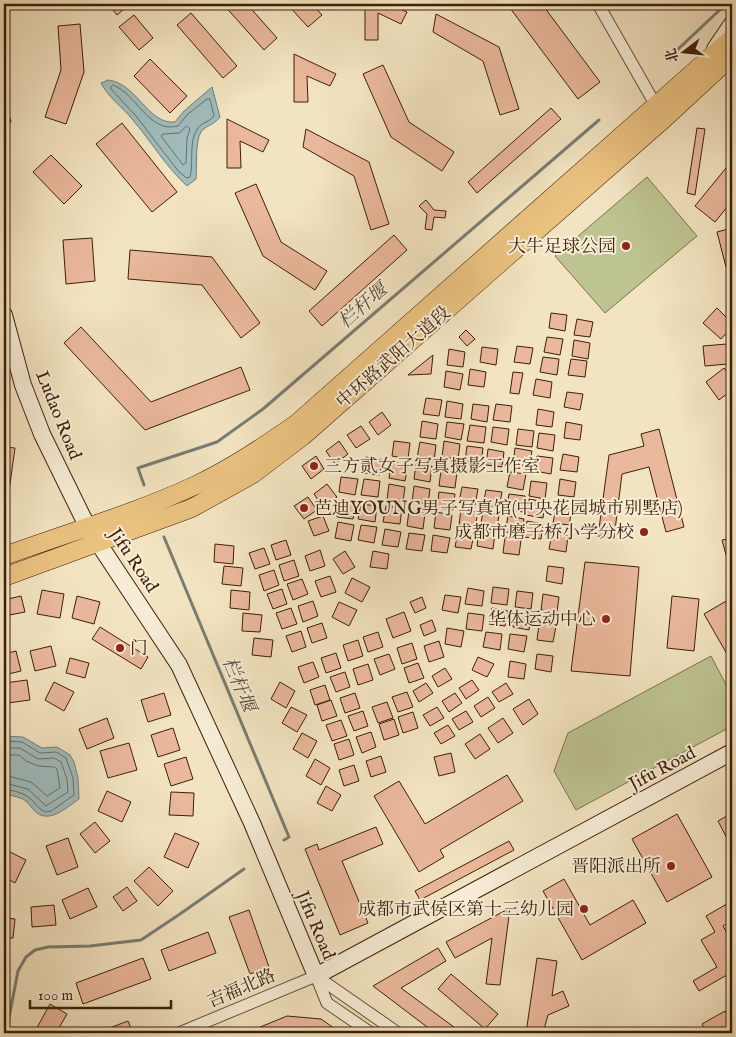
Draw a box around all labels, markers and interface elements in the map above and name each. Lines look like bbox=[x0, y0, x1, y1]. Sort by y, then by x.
north arrow bbox=[658, 28, 708, 78]
text: 北 bbox=[662, 46, 683, 65]
place label: 大牛足球公园 bbox=[508, 236, 616, 259]
marker: 大牛足球公园 bbox=[620, 240, 632, 252]
water label: 栏杆堰 bbox=[334, 277, 395, 334]
street label: 中环路武阳大道段 bbox=[332, 302, 456, 414]
street label: Ludao Road bbox=[29, 368, 86, 464]
place label: 三方贰女子写真摄影工作室 bbox=[324, 456, 540, 479]
marker: 三方贰女子写真摄影工作室 bbox=[308, 460, 320, 472]
place label: 芭迪YOUNG男子写真馆(中央花园城市别墅店) bbox=[314, 498, 683, 521]
marker: 芭迪YOUNG男子写真馆(中央花园城市别墅店) bbox=[298, 502, 310, 514]
place label: 成都市磨子桥小学分校 bbox=[454, 522, 634, 545]
street label: Jifu Road bbox=[102, 523, 163, 598]
marker: 成都市磨子桥小学分校 bbox=[638, 526, 650, 538]
place label: 华体运动中心 bbox=[488, 609, 596, 632]
marker: 华体运动中心 bbox=[600, 613, 612, 625]
place label: 门 bbox=[130, 638, 148, 661]
marker: 门 bbox=[114, 642, 126, 654]
water label: 栏杆堰 bbox=[216, 654, 262, 718]
street label: Jifu Road bbox=[624, 742, 700, 797]
place label: 晋阳派出所 bbox=[571, 856, 661, 879]
marker: 晋阳派出所 bbox=[665, 860, 677, 872]
street label: Jifu Road bbox=[289, 886, 340, 964]
place label: 成都市武侯区第十三幼儿园 bbox=[358, 899, 574, 922]
marker: 成都市武侯区第十三幼儿园 bbox=[578, 903, 590, 915]
street label: 吉福北路 bbox=[204, 965, 279, 1014]
scale bar bbox=[30, 977, 171, 1009]
text: 100 m bbox=[38, 986, 74, 1005]

